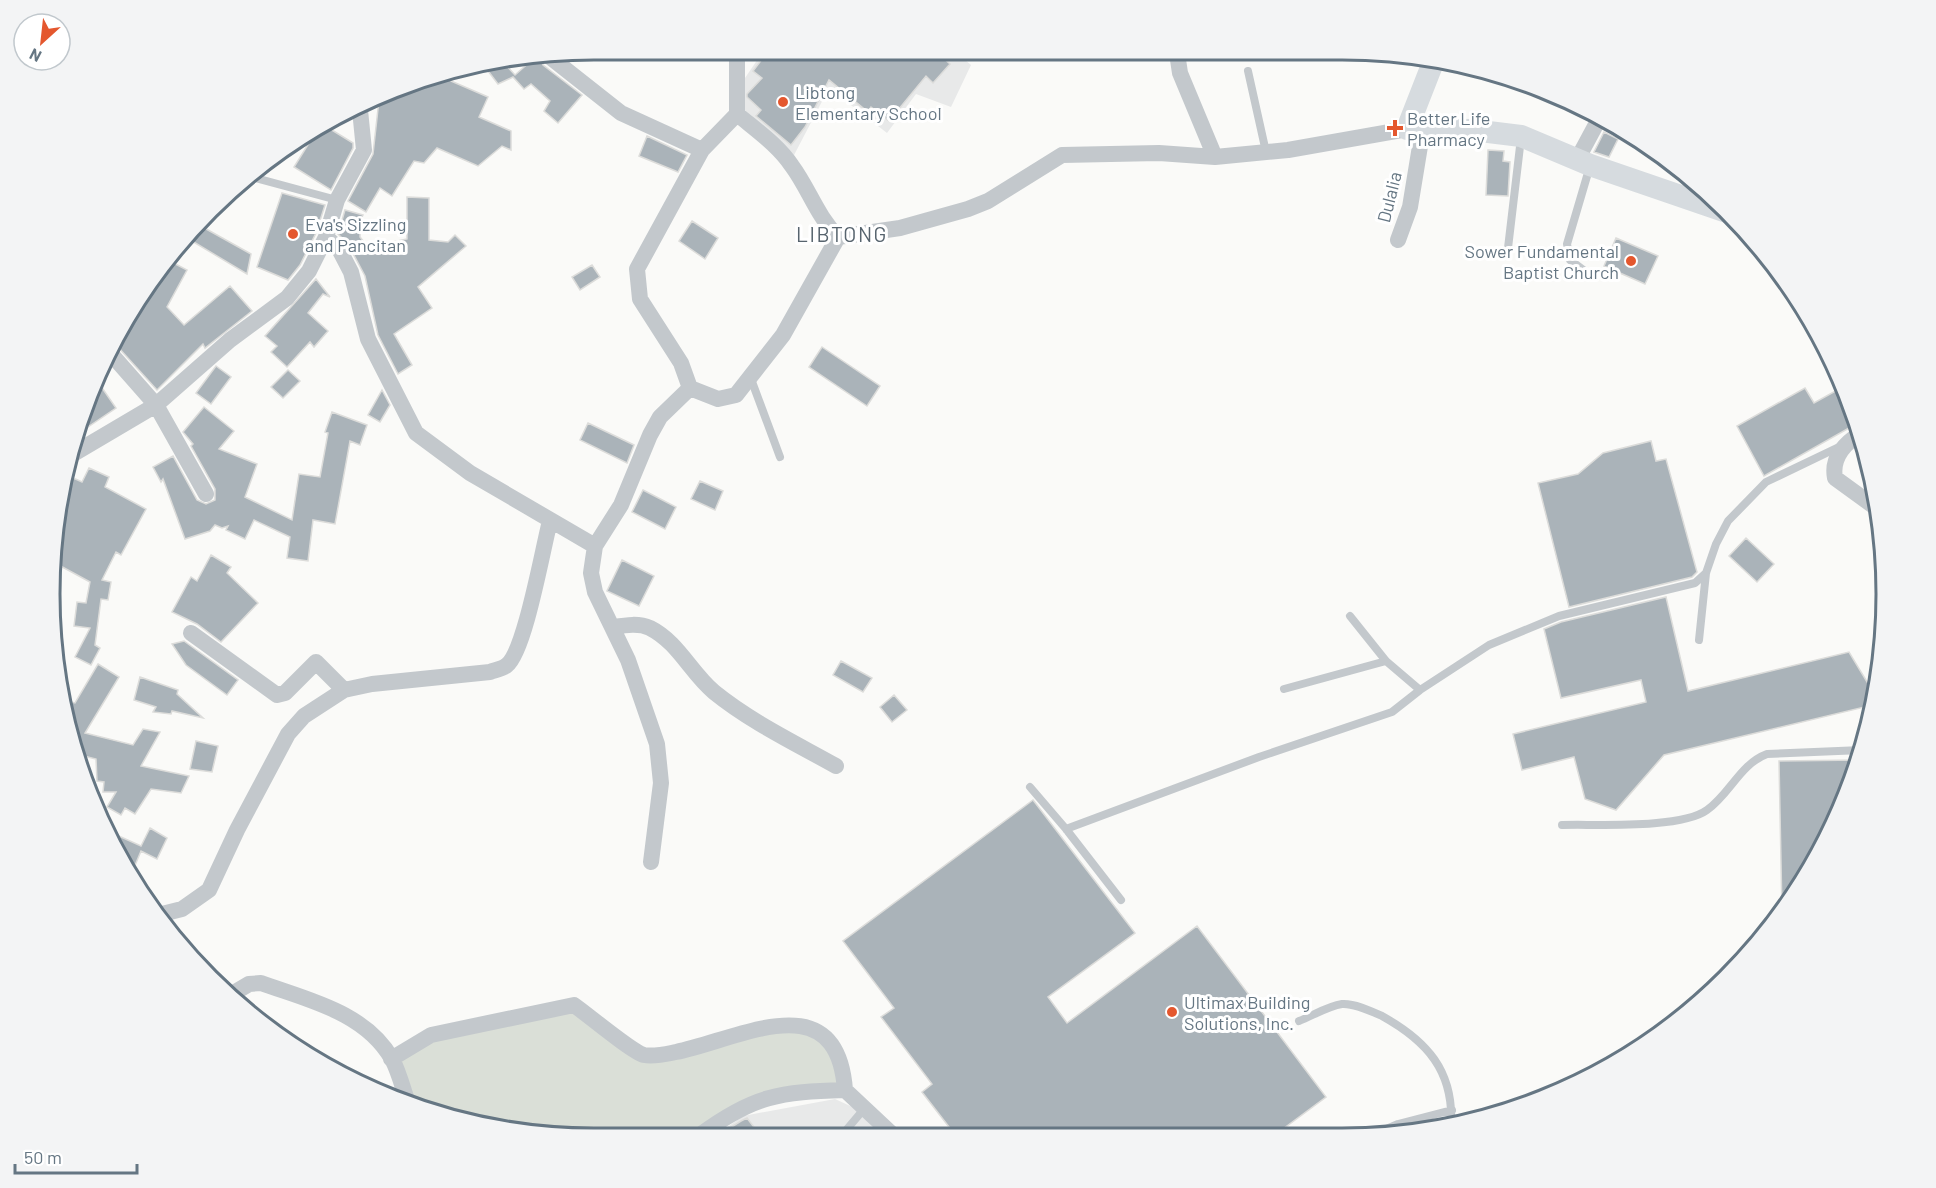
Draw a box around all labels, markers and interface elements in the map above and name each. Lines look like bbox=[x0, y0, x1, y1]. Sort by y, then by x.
north arrow bbox=[12, 12, 72, 72]
text: N bbox=[26, 45, 44, 67]
place label: Libtong Elementary School bbox=[795, 81, 942, 124]
marker: Libtong Elementary School bbox=[776, 95, 790, 109]
place label: Better Life Pharmacy bbox=[1407, 107, 1490, 150]
marker: Better Life Pharmacy bbox=[1388, 121, 1402, 135]
street label: Dulalia bbox=[1372, 169, 1406, 225]
place label: Eva's Sizzling and Pancitan bbox=[305, 213, 406, 256]
district label: LIBTONG bbox=[796, 221, 888, 246]
marker: Eva's Sizzling and Pancitan bbox=[286, 227, 300, 241]
place label: Sower Fundamental Baptist Church bbox=[1464, 240, 1619, 283]
marker: Sower Fundamental Baptist Church bbox=[1624, 254, 1638, 268]
place label: Ultimax Building Solutions, Inc. bbox=[1184, 991, 1310, 1034]
marker: Ultimax Building Solutions, Inc. bbox=[1165, 1005, 1179, 1019]
scale bar bbox=[15, 1137, 136, 1175]
text: 50 m bbox=[24, 1146, 62, 1168]

